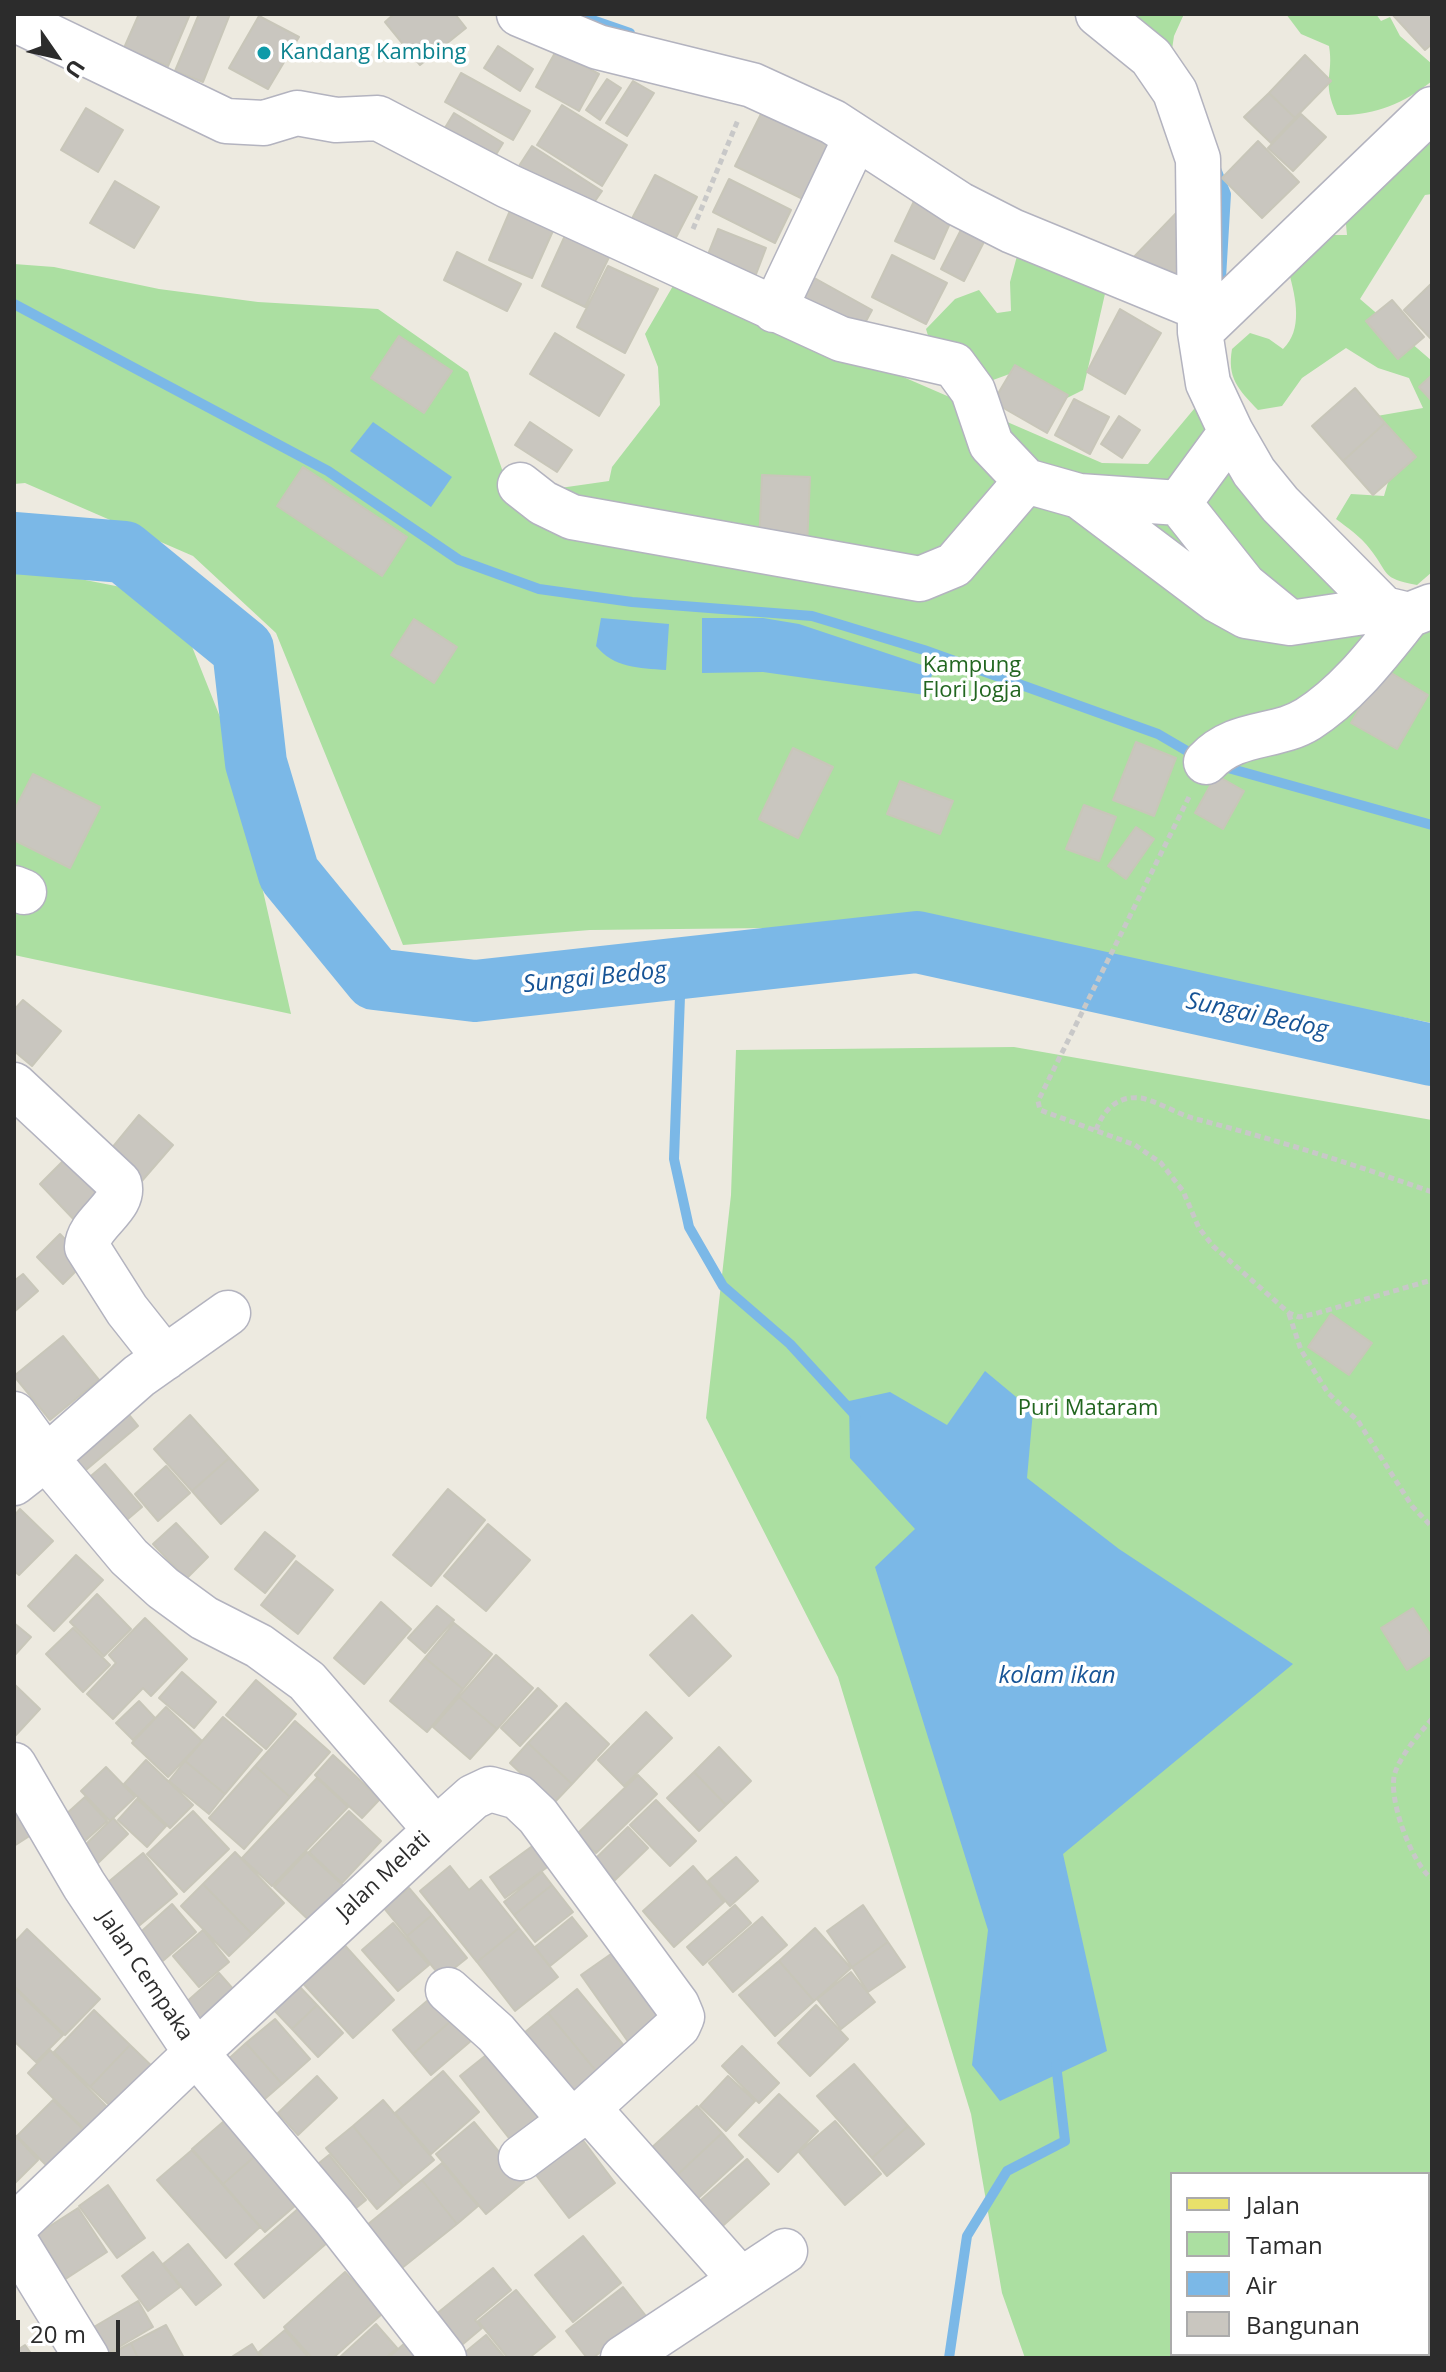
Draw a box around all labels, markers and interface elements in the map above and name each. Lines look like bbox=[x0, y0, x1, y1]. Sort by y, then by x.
north arrow bbox=[16, 16, 96, 96]
place label: Kandang Kambing bbox=[280, 40, 467, 66]
marker: Kandang Kambing bbox=[255, 44, 273, 62]
text: U bbox=[59, 54, 93, 85]
park label: Kampung Flori Jogja bbox=[922, 653, 1022, 704]
water label: Sungai Bedog bbox=[522, 956, 668, 1000]
water label: Sungai Bedog bbox=[1183, 987, 1331, 1045]
park label: Puri Mataram bbox=[1018, 1396, 1158, 1422]
water label: kolam ikan bbox=[998, 1662, 1116, 1690]
street label: Jalan Melati bbox=[332, 1826, 436, 1926]
street label: Jalan Cempaka bbox=[92, 1906, 198, 2046]
legend bbox=[1170, 2172, 1430, 2356]
text: Jalan bbox=[1246, 2188, 1300, 2221]
text: Taman bbox=[1246, 2228, 1323, 2261]
text: Air bbox=[1246, 2268, 1277, 2301]
scale bar bbox=[20, 2304, 124, 2354]
text: Bangunan bbox=[1246, 2308, 1360, 2341]
text: 20 m bbox=[30, 2317, 86, 2350]

